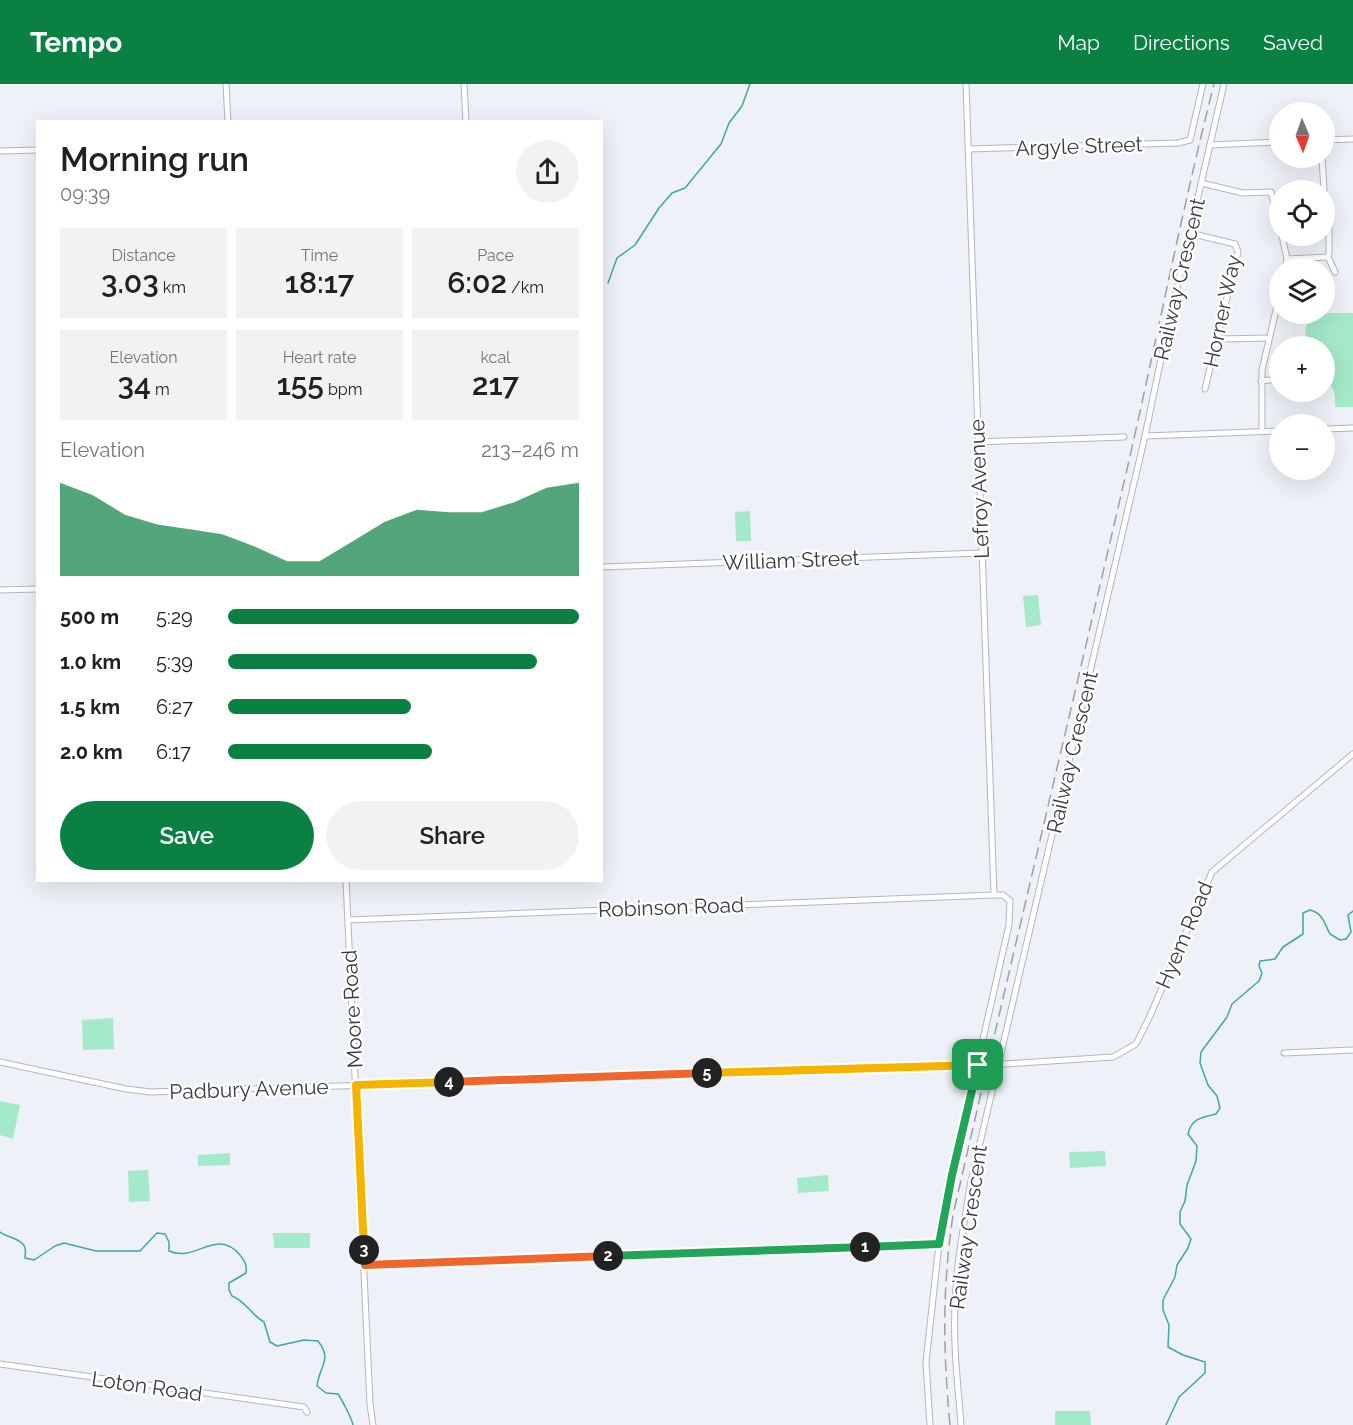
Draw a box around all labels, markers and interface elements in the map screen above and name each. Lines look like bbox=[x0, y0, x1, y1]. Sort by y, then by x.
text: Tempo bbox=[30, 26, 122, 59]
text: Map bbox=[1057, 30, 1100, 55]
text: Directions bbox=[1133, 30, 1230, 55]
text: Saved bbox=[1263, 30, 1323, 55]
north arrow bbox=[1269, 102, 1335, 168]
map controls bbox=[1269, 102, 1335, 480]
street label: Argyle Street bbox=[1015, 131, 1143, 161]
text: Morning run bbox=[60, 140, 249, 179]
button: share bbox=[516, 140, 579, 203]
button: locate bbox=[1269, 180, 1335, 246]
text: 09:39 bbox=[60, 182, 110, 206]
street label: Railway Crescent bbox=[1148, 195, 1210, 363]
text: Distance bbox=[111, 246, 176, 265]
text: Time bbox=[301, 246, 338, 265]
text: Pace bbox=[477, 246, 514, 265]
street label: Horner Way bbox=[1198, 252, 1246, 370]
button: layers bbox=[1269, 258, 1335, 324]
text: 3.03 bbox=[101, 265, 159, 300]
text: 18:17 bbox=[285, 265, 354, 300]
text: 6:02 bbox=[447, 265, 507, 300]
text: km bbox=[159, 278, 186, 297]
text: /km bbox=[507, 278, 544, 297]
button: + bbox=[1269, 336, 1335, 402]
text: Elevation bbox=[110, 348, 177, 367]
text: Heart rate bbox=[283, 348, 356, 367]
text: kcal bbox=[481, 348, 510, 367]
text: 34 bbox=[117, 367, 151, 402]
text: 155 bbox=[277, 367, 324, 402]
text: 217 bbox=[472, 367, 519, 402]
text: m bbox=[151, 380, 170, 399]
text: bpm bbox=[324, 380, 362, 399]
button: − bbox=[1269, 414, 1335, 480]
street label: Lefroy Avenue bbox=[964, 419, 994, 559]
text: Elevation bbox=[60, 438, 145, 462]
text: 213–246 m bbox=[481, 438, 579, 462]
street label: William Street bbox=[722, 545, 860, 575]
text: 500 m bbox=[60, 605, 119, 629]
text: 5:29 bbox=[156, 605, 193, 629]
text: 1.0 km bbox=[60, 650, 121, 674]
text: 5:39 bbox=[156, 650, 193, 674]
street label: Railway Crescent bbox=[1041, 668, 1103, 836]
text: 1.5 km bbox=[60, 695, 120, 719]
text: 6:27 bbox=[156, 695, 193, 719]
text: 2.0 km bbox=[60, 740, 123, 764]
text: 6:17 bbox=[156, 740, 191, 764]
button: Save bbox=[60, 801, 314, 870]
button: Share bbox=[326, 801, 579, 870]
street label: Hyem Road bbox=[1150, 878, 1218, 992]
street label: Robinson Road bbox=[597, 892, 745, 922]
street label: Moore Road bbox=[336, 949, 368, 1069]
pin bbox=[952, 1039, 1003, 1090]
icon: arrive bbox=[961, 1048, 994, 1081]
pin: 5 bbox=[692, 1058, 722, 1088]
text: 5 bbox=[703, 1063, 711, 1082]
pin: 4 bbox=[434, 1067, 464, 1097]
text: 4 bbox=[444, 1072, 454, 1091]
street label: Padbury Avenue bbox=[169, 1074, 329, 1104]
street label: Railway Crescent bbox=[944, 1143, 992, 1311]
pin: 1 bbox=[850, 1232, 880, 1262]
pin: 3 bbox=[349, 1235, 379, 1265]
text: 1 bbox=[861, 1237, 869, 1256]
text: 3 bbox=[360, 1240, 368, 1259]
pin: 2 bbox=[593, 1241, 623, 1271]
text: 2 bbox=[603, 1246, 613, 1265]
street label: Loton Road bbox=[90, 1366, 204, 1406]

